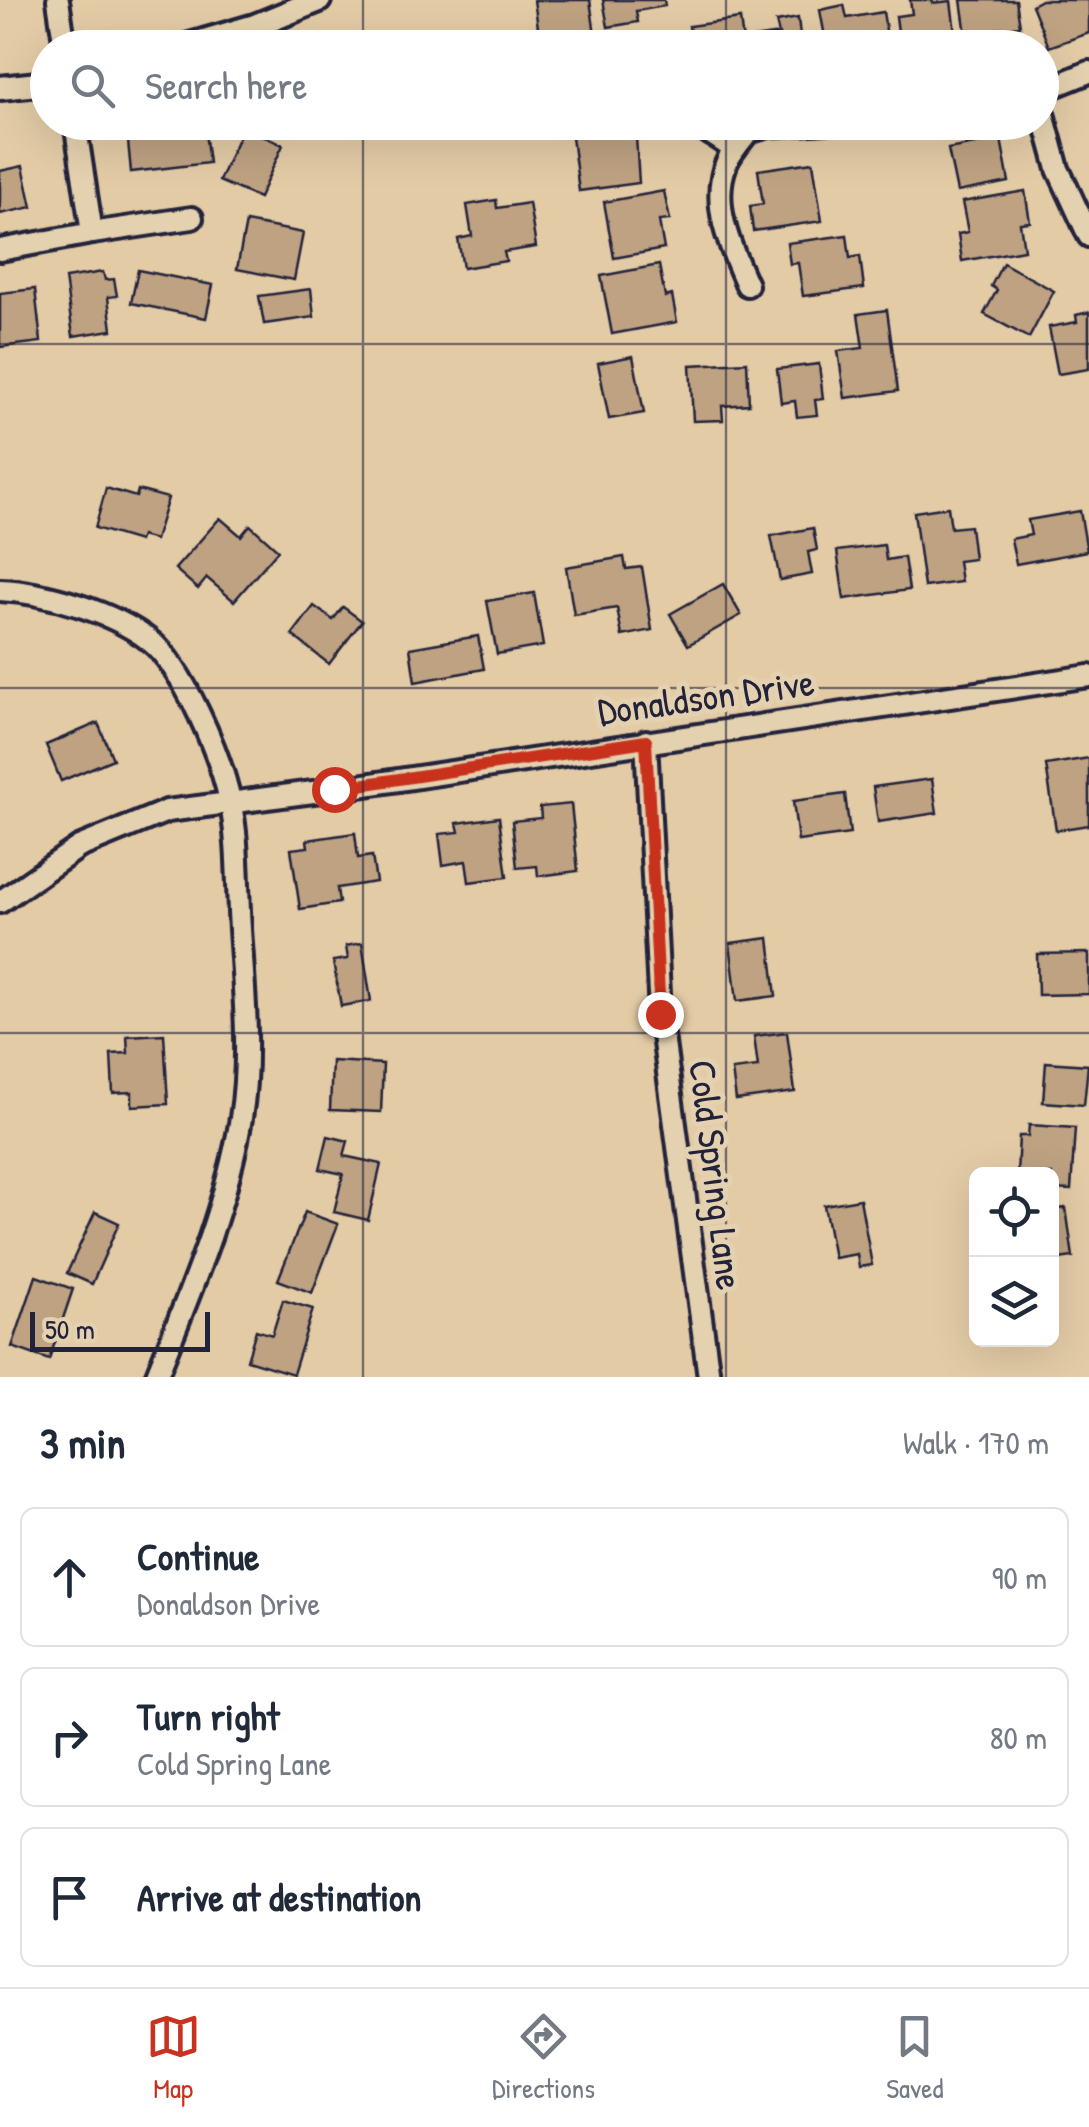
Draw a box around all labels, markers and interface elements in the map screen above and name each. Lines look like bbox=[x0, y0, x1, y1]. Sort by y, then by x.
search box bbox=[30, 30, 1059, 140]
icon: search bbox=[65, 58, 120, 113]
text: Search here bbox=[145, 59, 307, 111]
street label: Donaldson Drive bbox=[594, 655, 817, 737]
route start bbox=[312, 767, 358, 813]
route end bbox=[638, 992, 684, 1038]
street label: Cold Spring Lane bbox=[677, 1057, 757, 1293]
map controls bbox=[969, 1167, 1059, 1347]
button: locate bbox=[969, 1167, 1059, 1257]
button: layers bbox=[969, 1257, 1059, 1347]
scale bar bbox=[30, 1307, 210, 1352]
text: 50 m bbox=[45, 1310, 95, 1348]
text: 3 min bbox=[40, 1414, 125, 1471]
text: Walk · 170 m bbox=[903, 1421, 1049, 1464]
text: Continue bbox=[137, 1530, 259, 1582]
icon: ahead bbox=[42, 1550, 97, 1605]
text: 90 m bbox=[992, 1556, 1047, 1599]
text: Donaldson Drive bbox=[137, 1582, 320, 1625]
text: Turn right bbox=[137, 1690, 280, 1742]
icon: right bbox=[42, 1710, 97, 1765]
text: 80 m bbox=[990, 1716, 1047, 1759]
text: Cold Spring Lane bbox=[137, 1742, 331, 1785]
icon: arrive bbox=[42, 1870, 97, 1925]
text: Arrive at destination bbox=[137, 1871, 421, 1923]
tab: Map bbox=[146, 2009, 201, 2107]
tab: Directions bbox=[492, 2009, 595, 2107]
tab: Saved bbox=[886, 2009, 943, 2107]

